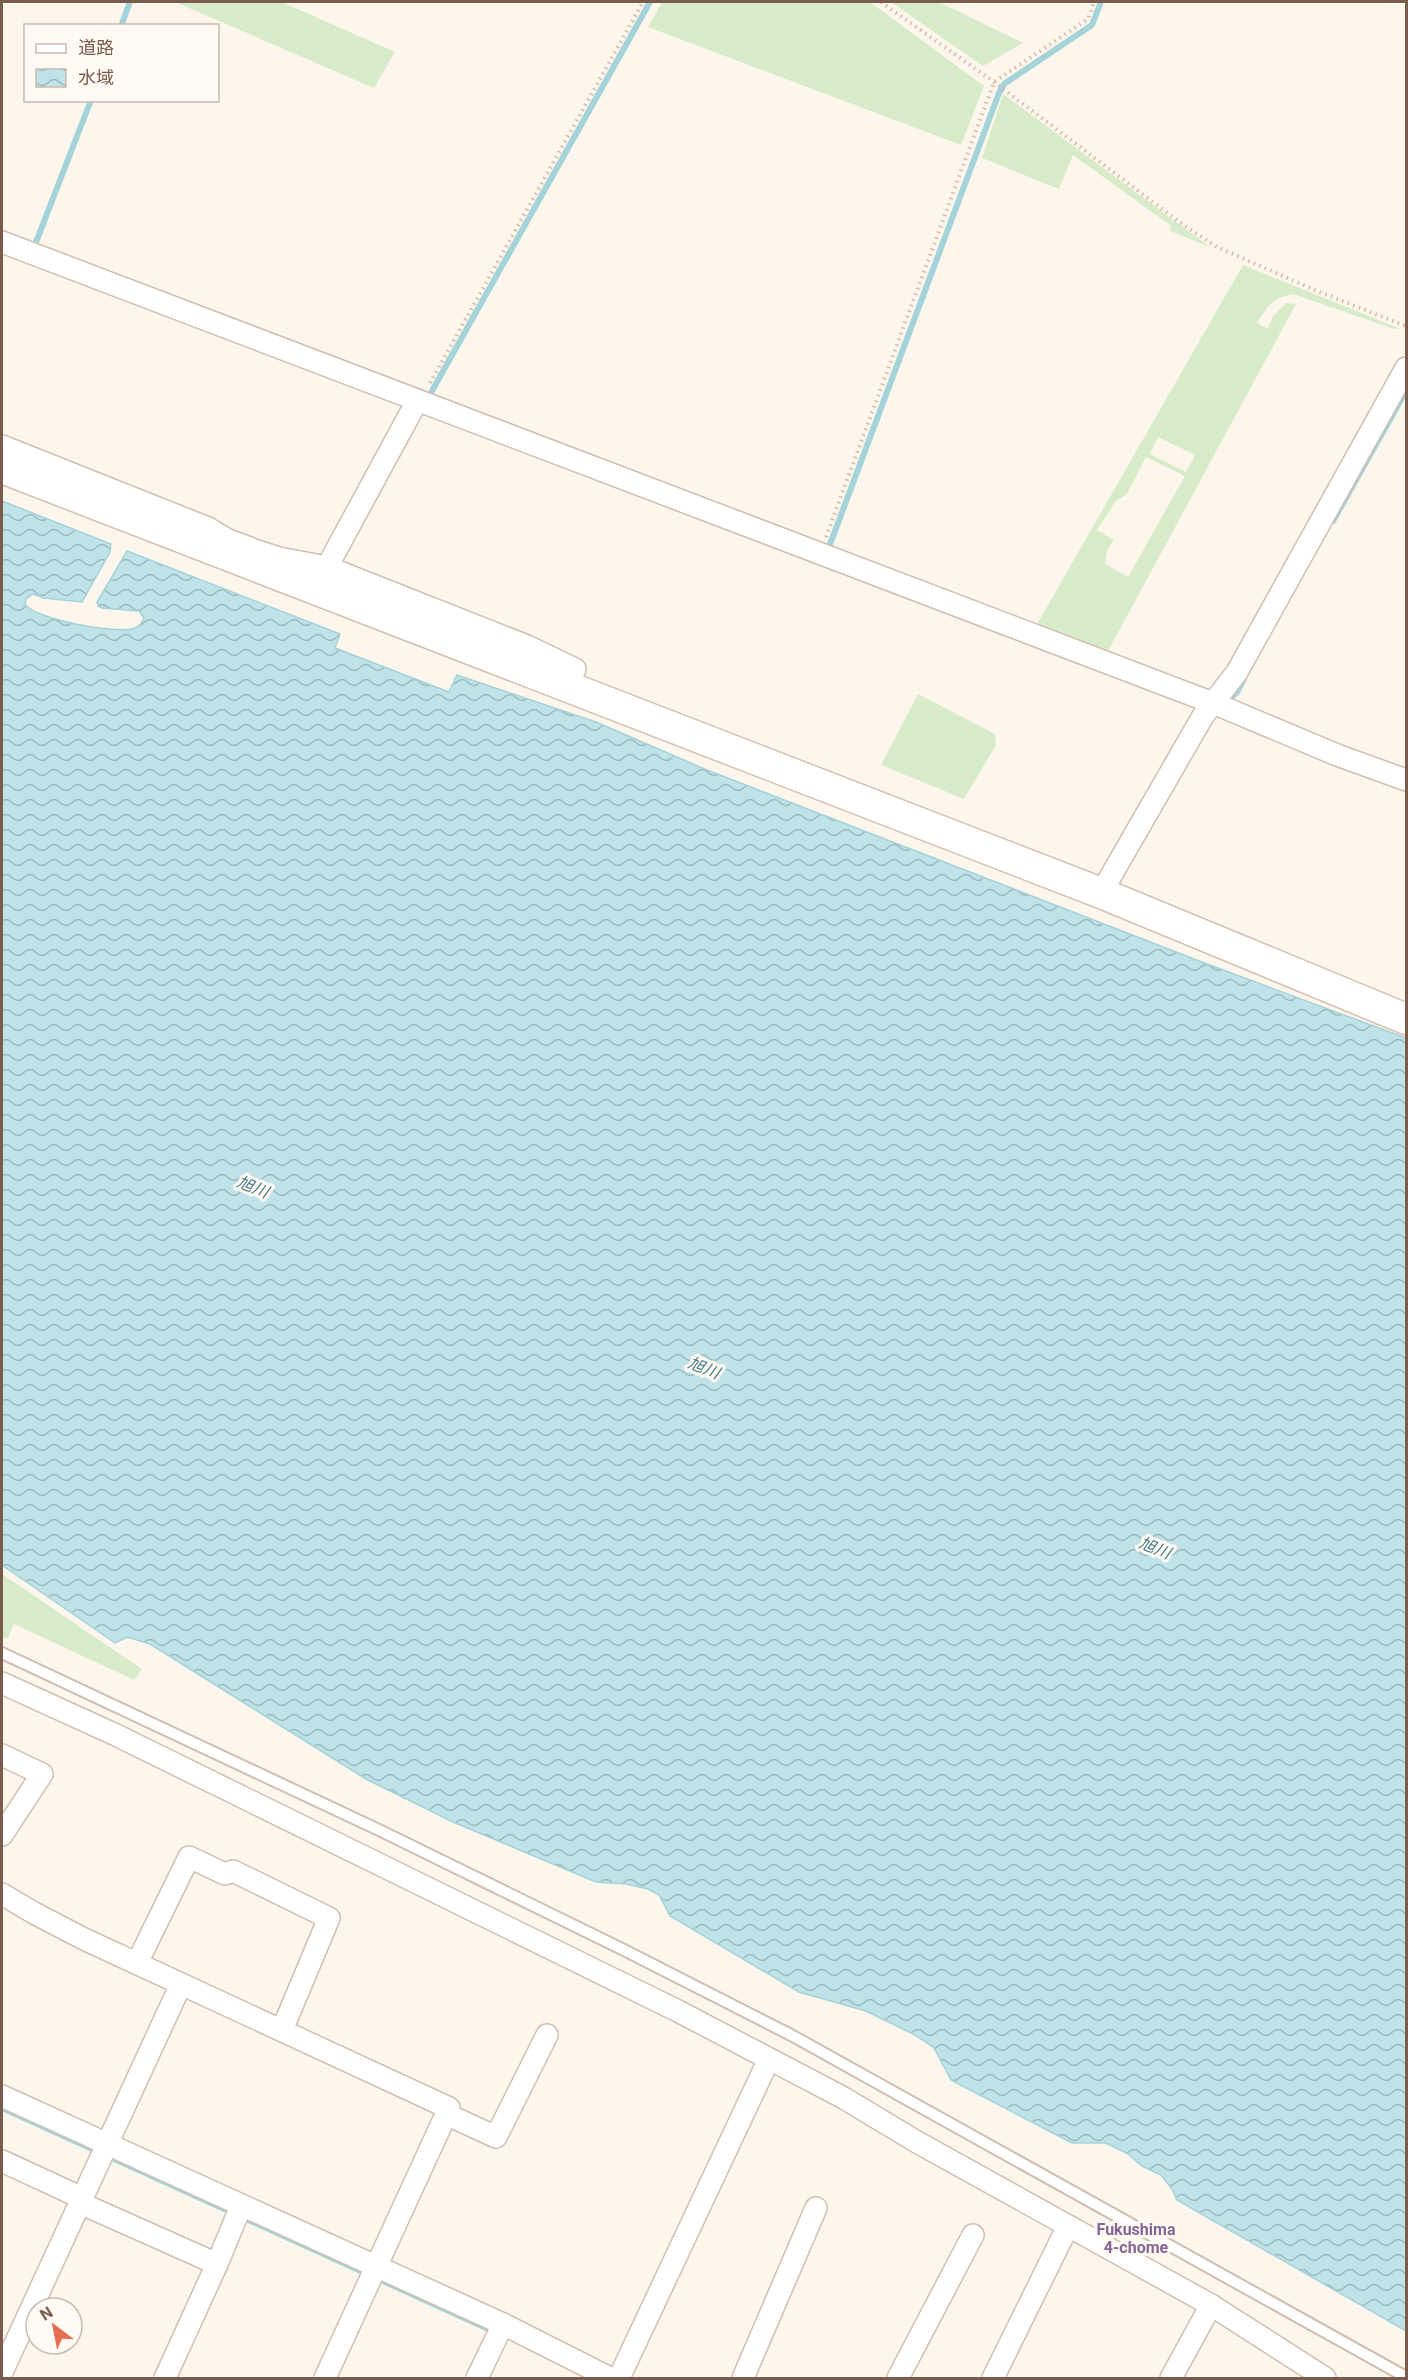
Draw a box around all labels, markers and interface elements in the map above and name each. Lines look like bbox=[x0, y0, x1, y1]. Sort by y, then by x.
legend bbox=[24, 24, 219, 102]
text: 道路 bbox=[78, 37, 114, 58]
text: 水域 bbox=[78, 67, 114, 88]
water label: 旭川 bbox=[235, 1172, 273, 1203]
water label: 旭川 bbox=[686, 1353, 724, 1384]
water label: 旭川 bbox=[1137, 1533, 1175, 1564]
district label: Fukushima 4-chome bbox=[1097, 2220, 1176, 2257]
north arrow bbox=[24, 2296, 84, 2356]
text: N bbox=[36, 2303, 56, 2325]

